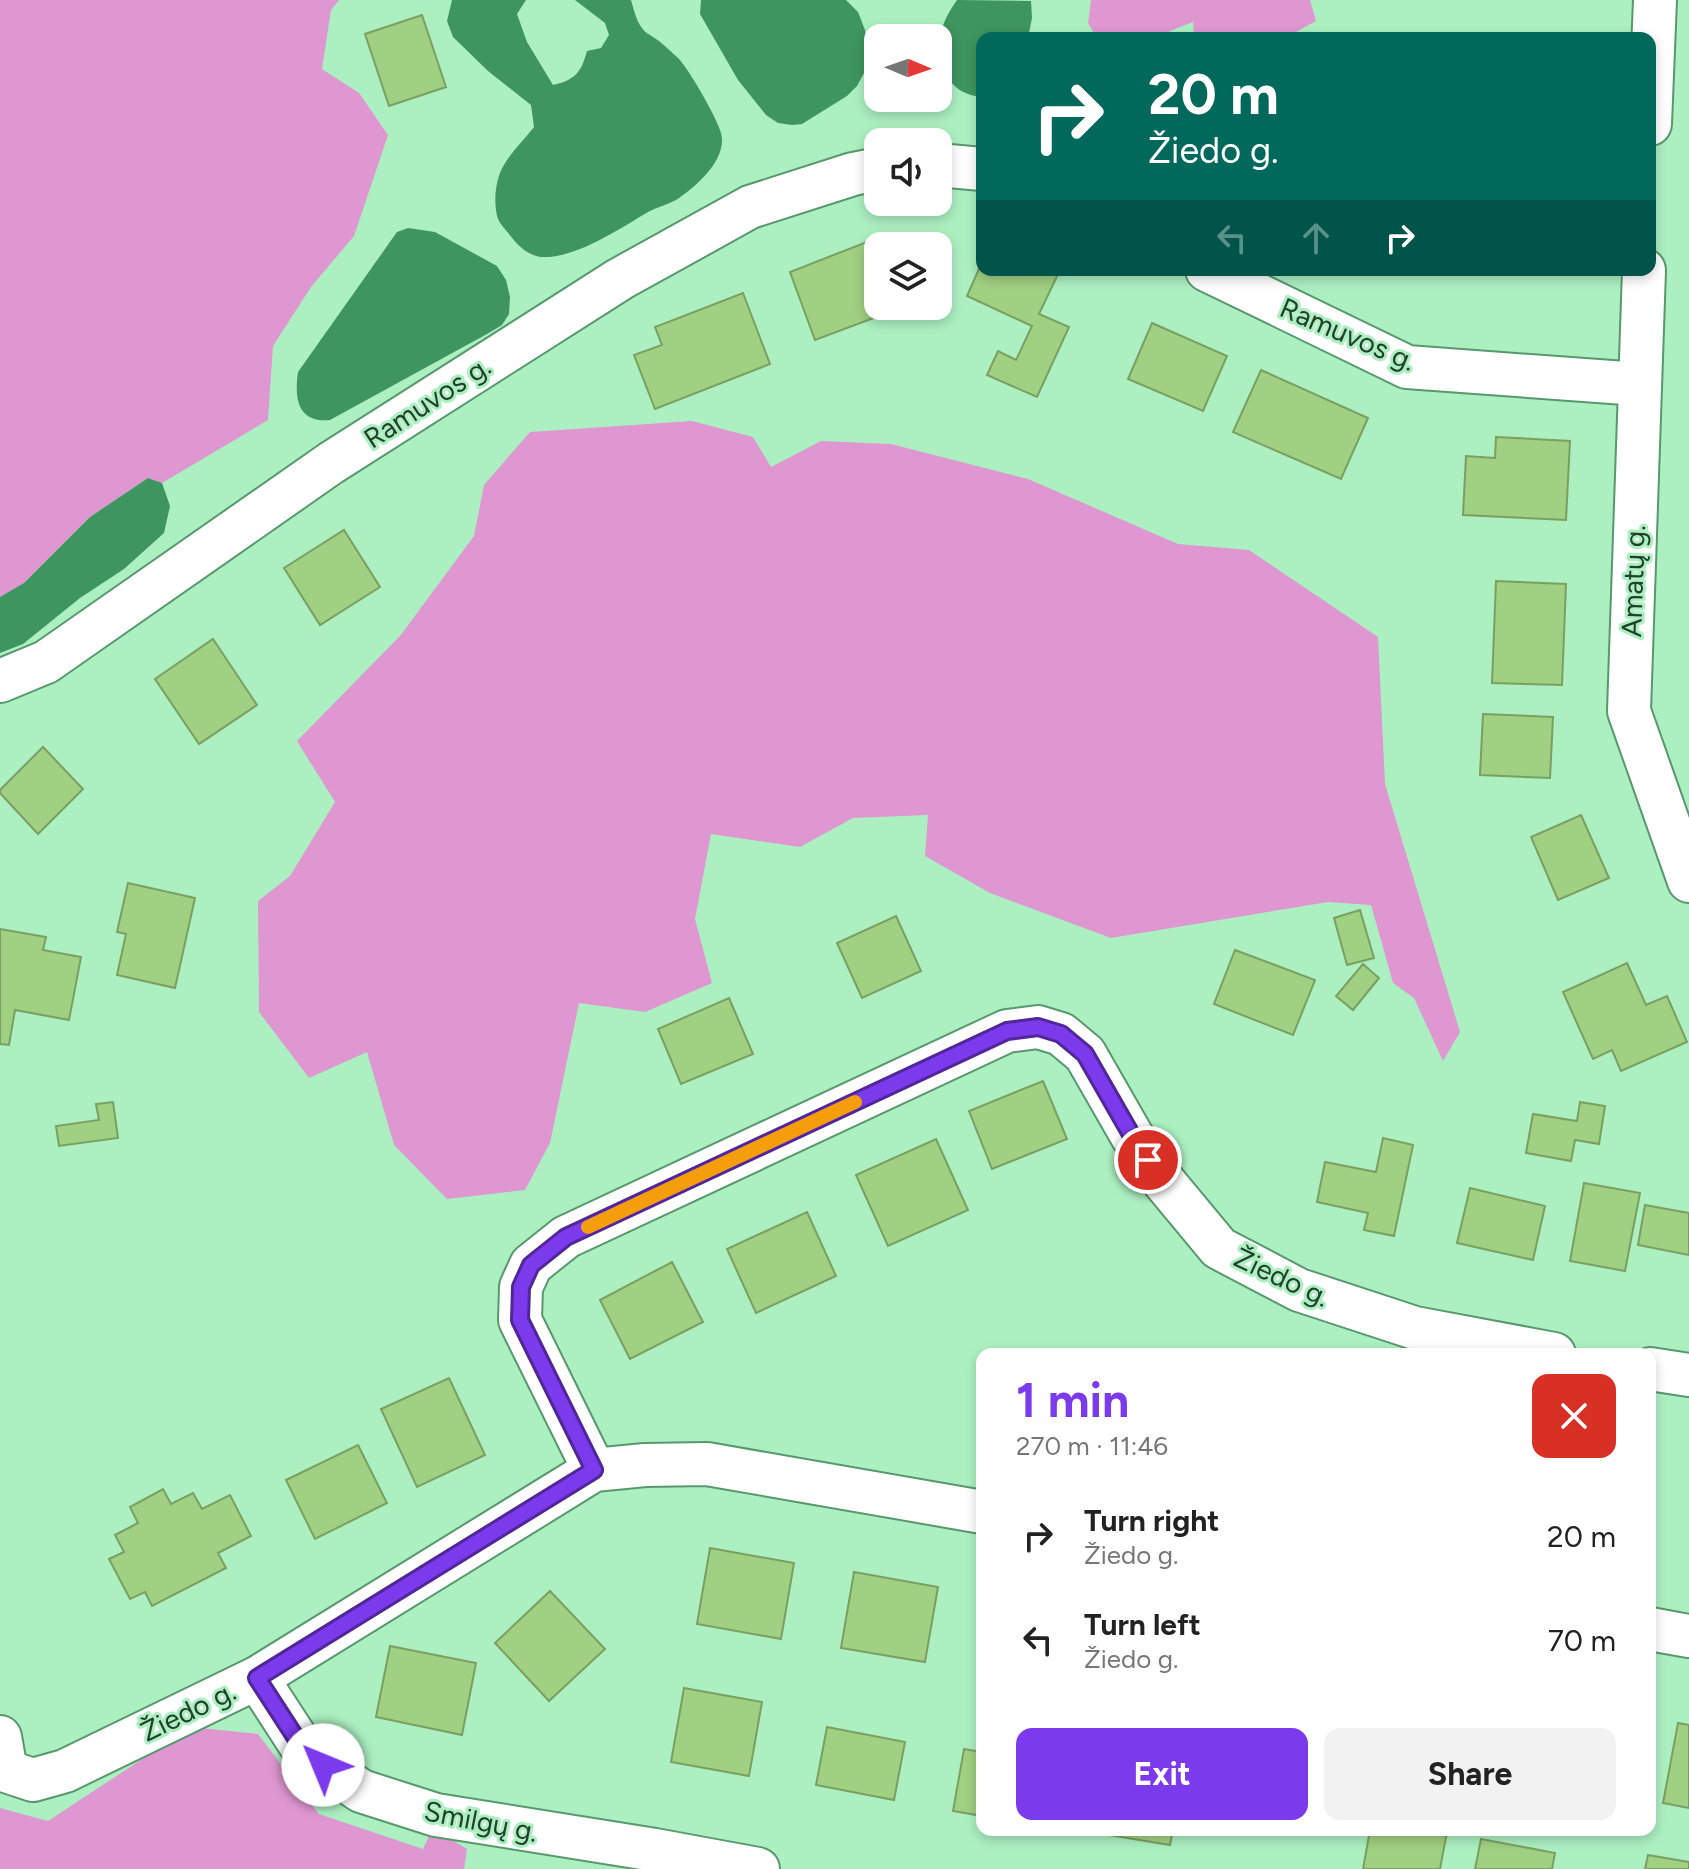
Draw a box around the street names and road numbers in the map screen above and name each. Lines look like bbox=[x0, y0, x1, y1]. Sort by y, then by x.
street label: Ramuvos g. bbox=[1275, 290, 1421, 378]
street label: Ramuvos g. bbox=[357, 349, 497, 455]
street label: Amatų g. bbox=[1614, 524, 1652, 638]
street label: Žiedo g. bbox=[1229, 1240, 1335, 1314]
street label: Žiedo g. bbox=[135, 1673, 241, 1749]
street label: Smilgų g. bbox=[421, 1793, 541, 1849]

